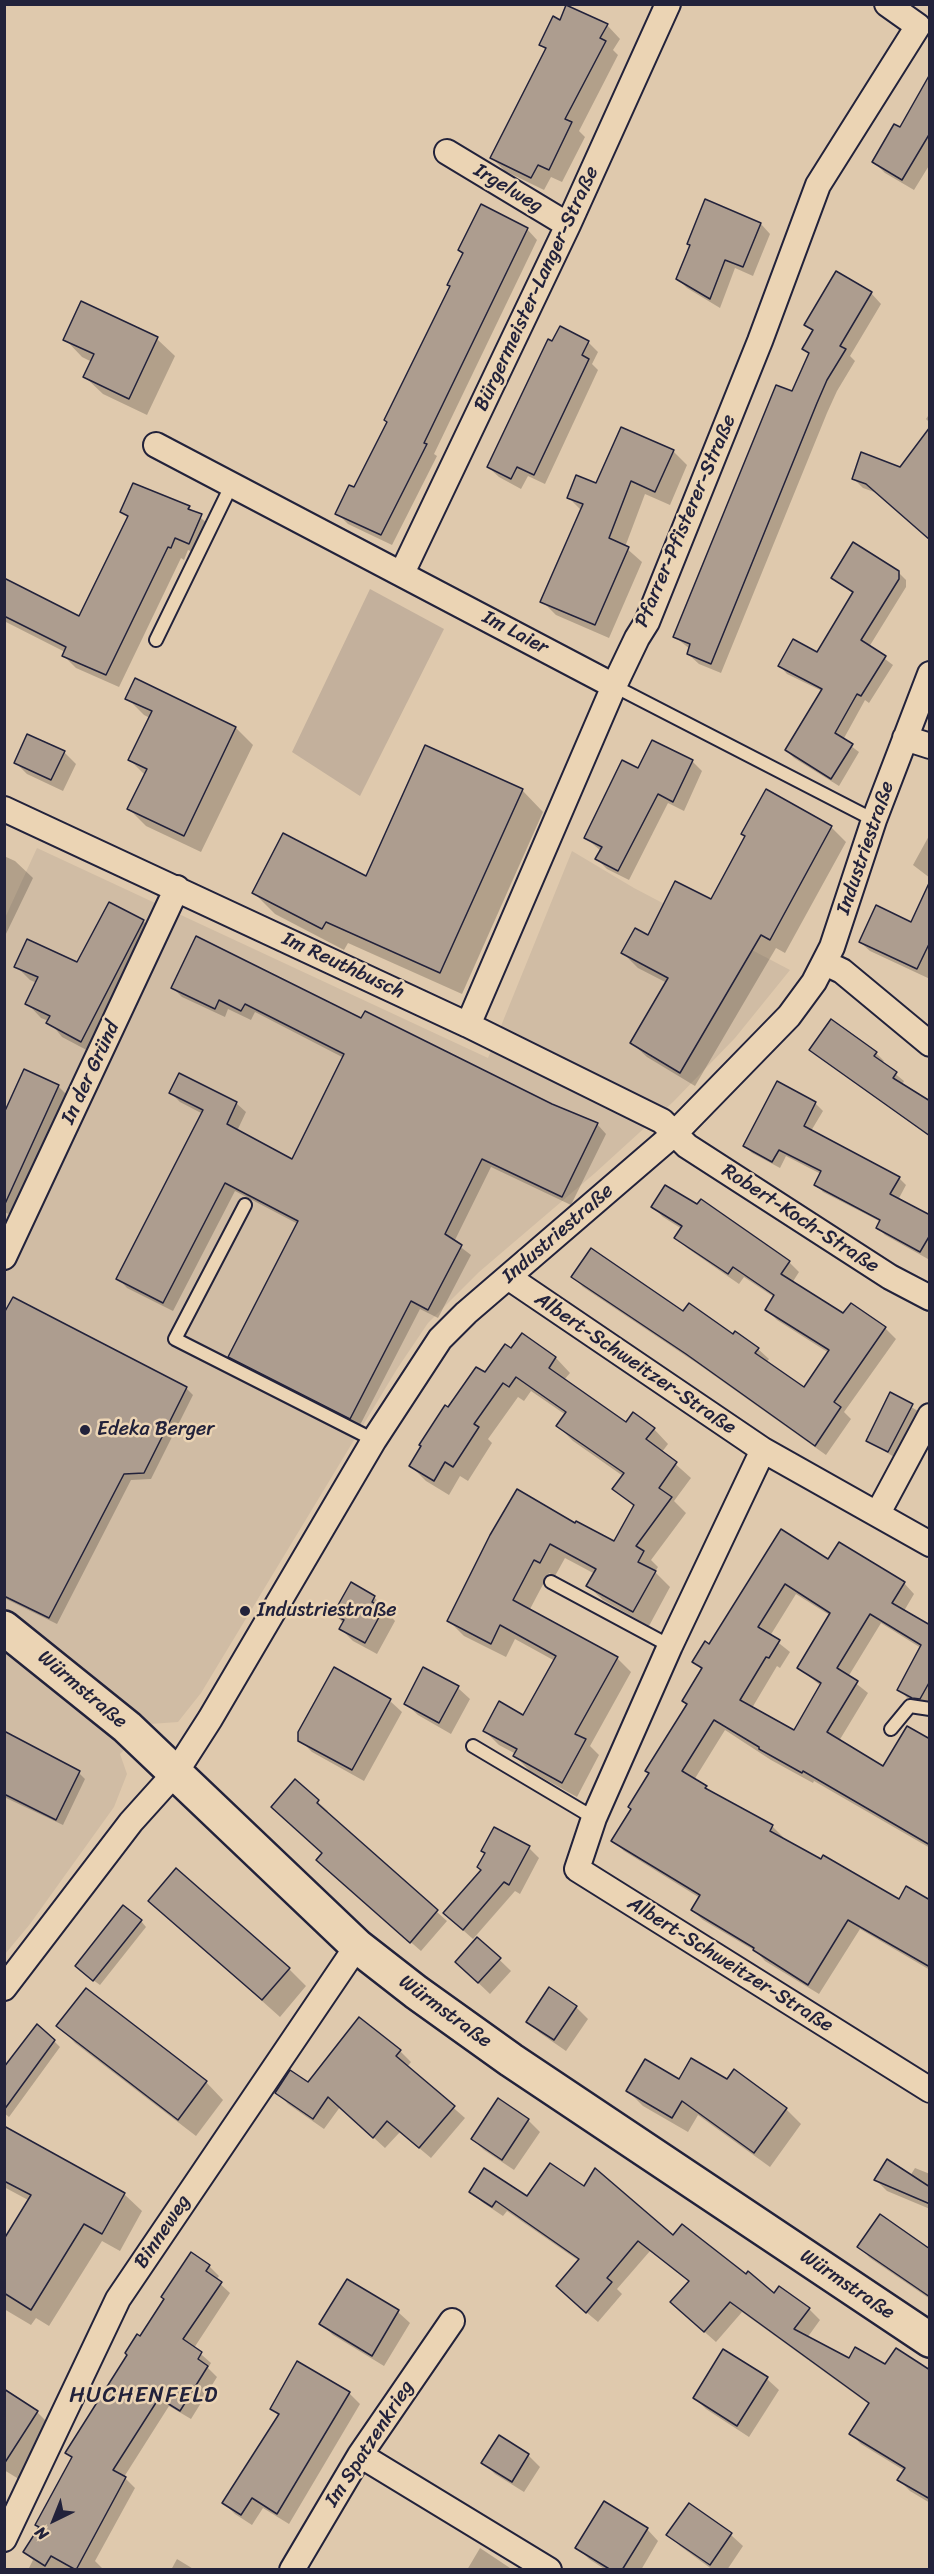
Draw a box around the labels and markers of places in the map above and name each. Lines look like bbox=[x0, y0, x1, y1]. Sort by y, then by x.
place label: Edeka Berger bbox=[97, 1418, 214, 1442]
marker: Edeka Berger bbox=[78, 1423, 92, 1437]
place label: Industriestraße bbox=[257, 1599, 397, 1623]
marker: Industriestraße bbox=[238, 1604, 252, 1618]

